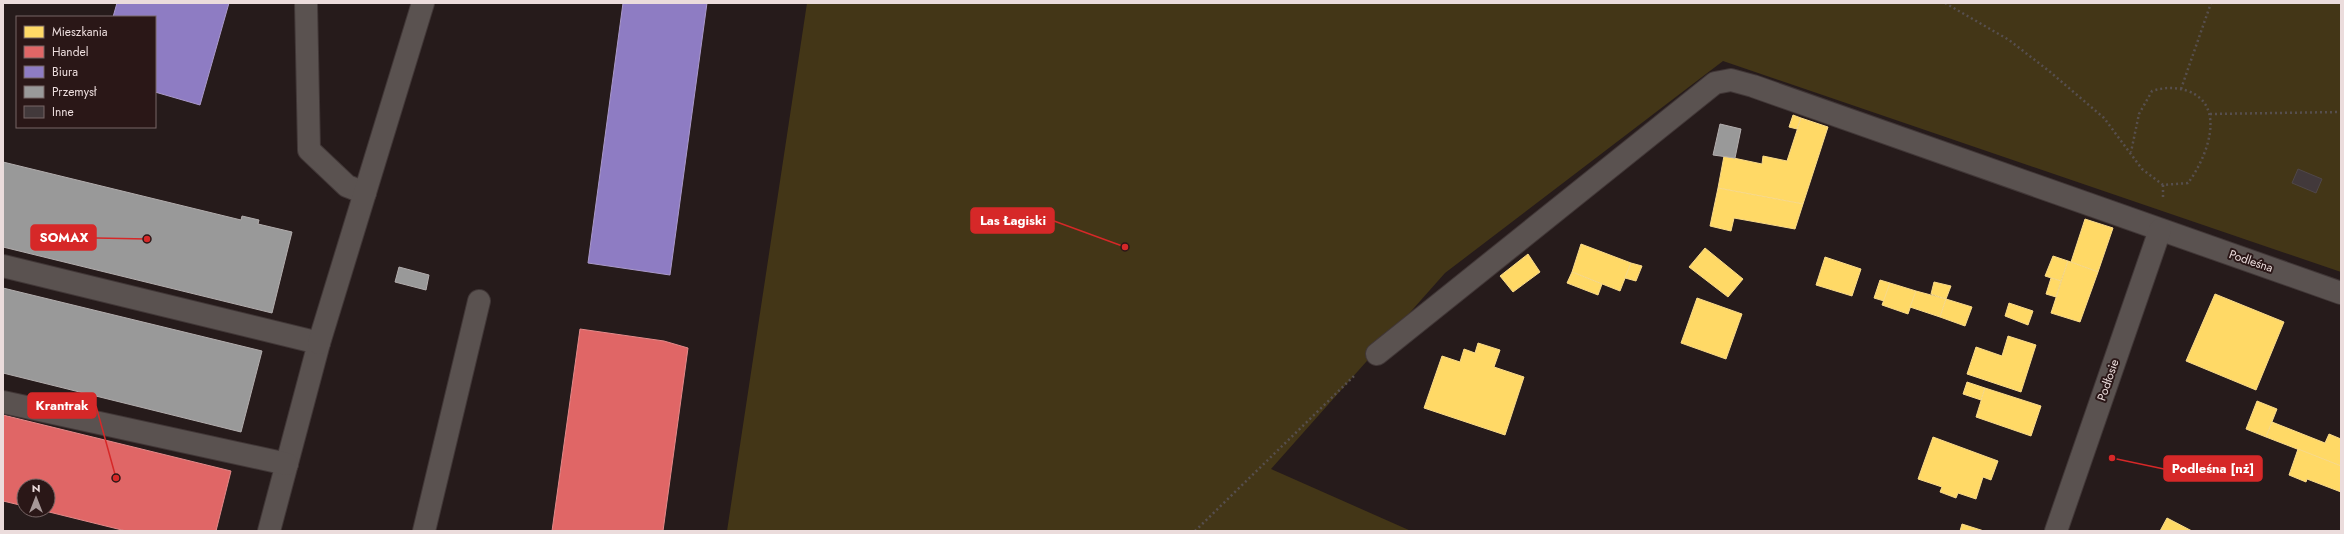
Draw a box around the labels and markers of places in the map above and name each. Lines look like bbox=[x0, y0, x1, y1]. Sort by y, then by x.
callout: Las Łagiski bbox=[971, 208, 1054, 233]
callout: SOMAX bbox=[31, 225, 96, 250]
callout: Krantrak bbox=[28, 393, 96, 418]
callout: Podleśna [nż] bbox=[2164, 456, 2262, 481]

